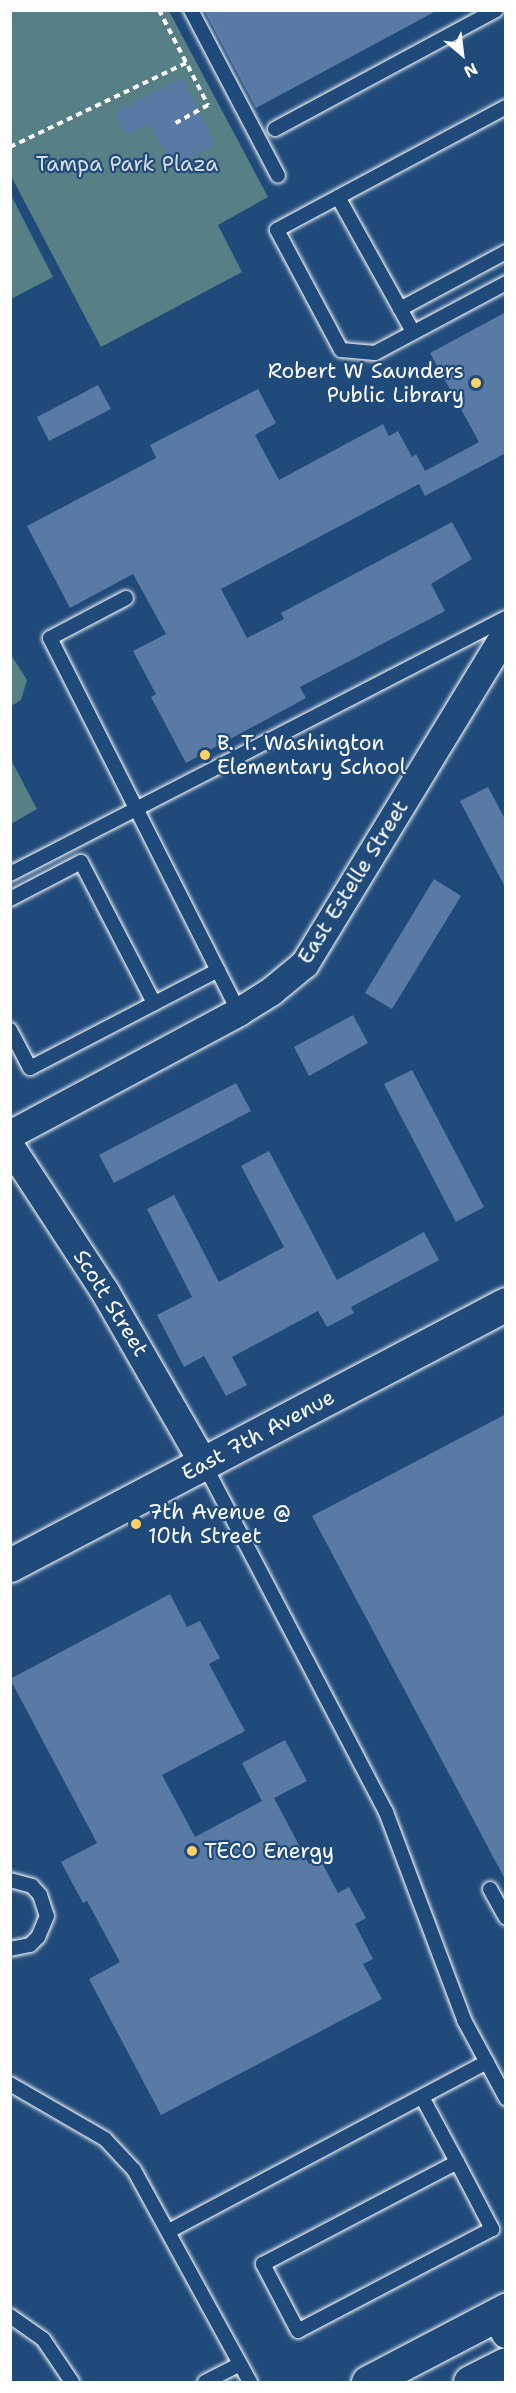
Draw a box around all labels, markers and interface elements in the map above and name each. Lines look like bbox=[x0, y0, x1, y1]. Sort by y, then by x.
north arrow bbox=[432, 24, 492, 84]
text: N bbox=[460, 58, 481, 83]
park label: Tampa Park Plaza bbox=[36, 151, 218, 177]
place label: Robert W Saunders Public Library bbox=[268, 358, 464, 408]
marker: Robert W Saunders Public Library bbox=[469, 376, 483, 390]
place label: B. T. Washington Elementary School bbox=[217, 730, 406, 780]
marker: B. T. Washington Elementary School bbox=[198, 748, 212, 762]
street label: East Estelle Street bbox=[292, 795, 414, 969]
street label: Scott Street bbox=[68, 1245, 154, 1361]
street label: East 7th Avenue bbox=[177, 1384, 339, 1486]
place label: 7th Avenue @ 10th Street bbox=[148, 1499, 291, 1549]
marker: 7th Avenue @ 10th Street bbox=[129, 1517, 143, 1531]
place label: TECO Energy bbox=[204, 1838, 334, 1864]
marker: TECO Energy bbox=[185, 1844, 199, 1858]

